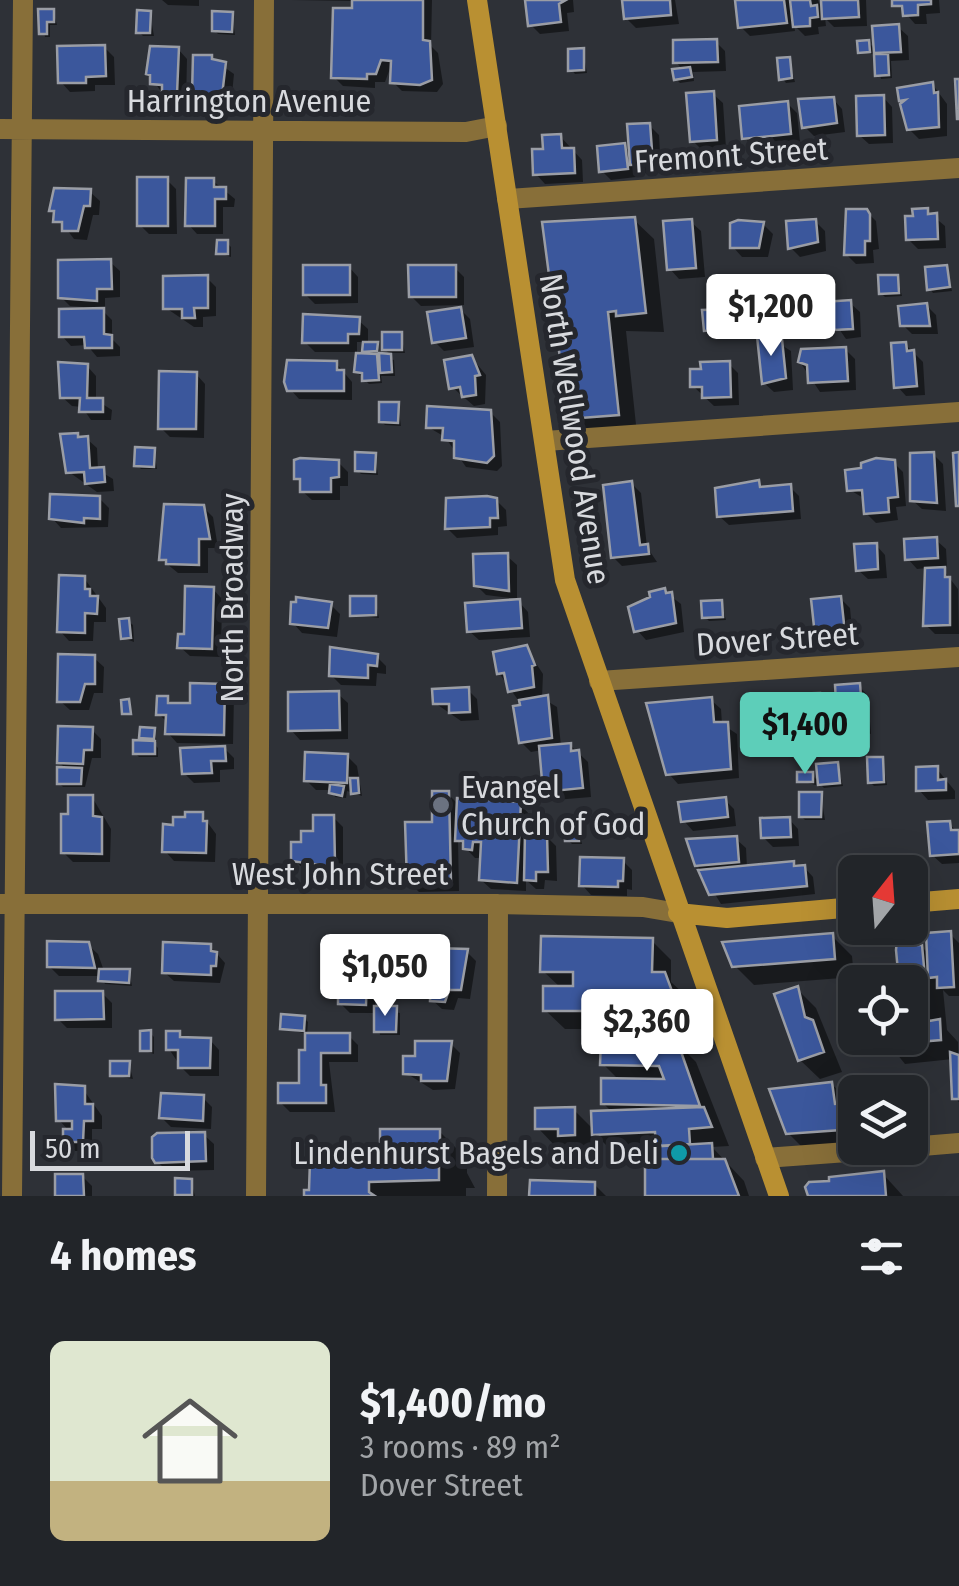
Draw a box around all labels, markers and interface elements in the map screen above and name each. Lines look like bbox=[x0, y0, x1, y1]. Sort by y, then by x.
street label: Harrington Avenue bbox=[127, 82, 371, 120]
street label: Fremont Street bbox=[633, 129, 830, 181]
street label: North Wellwood Avenue bbox=[532, 271, 618, 587]
pin: $1,200 bbox=[690, 274, 852, 359]
text: $1,200 bbox=[728, 287, 814, 325]
street label: North Broadway bbox=[213, 493, 251, 703]
street label: Dover Street bbox=[695, 614, 860, 664]
pin: $1,400 bbox=[724, 692, 886, 777]
text: $1,400 bbox=[762, 705, 848, 743]
place label: Evangel Church of God bbox=[461, 768, 645, 843]
marker: Evangel Church of God bbox=[430, 794, 452, 816]
street label: West John Street bbox=[232, 855, 449, 893]
north arrow bbox=[838, 855, 928, 945]
map controls bbox=[838, 855, 928, 1165]
pin: $1,050 bbox=[304, 934, 466, 1019]
text: $1,050 bbox=[342, 947, 428, 985]
button: locate bbox=[838, 965, 928, 1055]
pin: $2,360 bbox=[566, 989, 728, 1074]
text: $2,360 bbox=[603, 1002, 691, 1040]
button: layers bbox=[838, 1075, 928, 1165]
scale bar bbox=[30, 1126, 190, 1170]
text: 50 m bbox=[45, 1132, 101, 1165]
place label: Lindenhurst Bagels and Deli bbox=[293, 1134, 659, 1172]
marker: Lindenhurst Bagels and Deli bbox=[668, 1142, 690, 1164]
icon: filters bbox=[854, 1229, 909, 1284]
text: 4 homes bbox=[50, 1231, 197, 1281]
text: $1,400/mo bbox=[360, 1378, 546, 1428]
icon: home bbox=[130, 1381, 250, 1501]
text: 3 rooms · 89 m² bbox=[360, 1428, 561, 1466]
text: Dover Street bbox=[360, 1466, 523, 1504]

